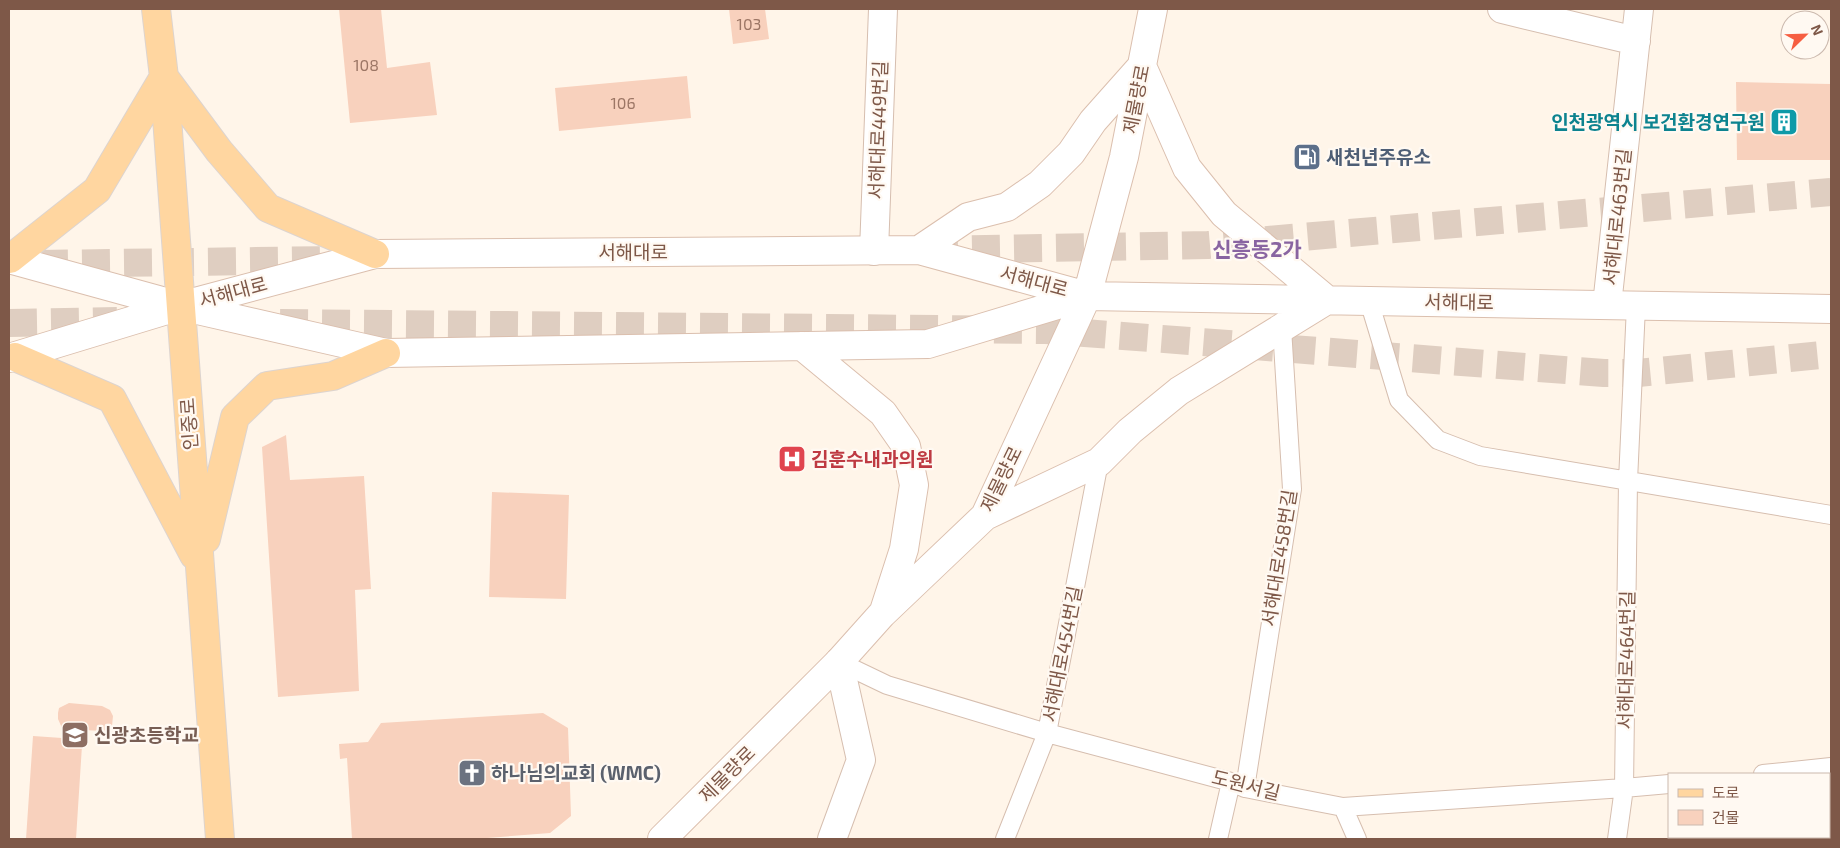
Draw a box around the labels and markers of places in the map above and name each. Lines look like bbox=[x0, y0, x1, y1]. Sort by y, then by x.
building icon: 인천광역시 보건환경연구원 bbox=[1769, 107, 1799, 137]
place label: 인천광역시 보건환경연구원 bbox=[1551, 110, 1765, 133]
fuel station icon: 새천년주유소 bbox=[1292, 142, 1322, 172]
place label: 새천년주유소 bbox=[1326, 145, 1431, 168]
hospital icon: 김훈수내과의원 bbox=[777, 444, 807, 474]
place label: 김훈수내과의원 bbox=[811, 447, 933, 470]
school or university icon: 신광초등학교 bbox=[60, 720, 90, 750]
place label: 신광초등학교 bbox=[94, 723, 199, 746]
church icon: 하나님의교회 (WMC) bbox=[457, 758, 487, 788]
place label: 하나님의교회 (WMC) bbox=[491, 761, 661, 784]

